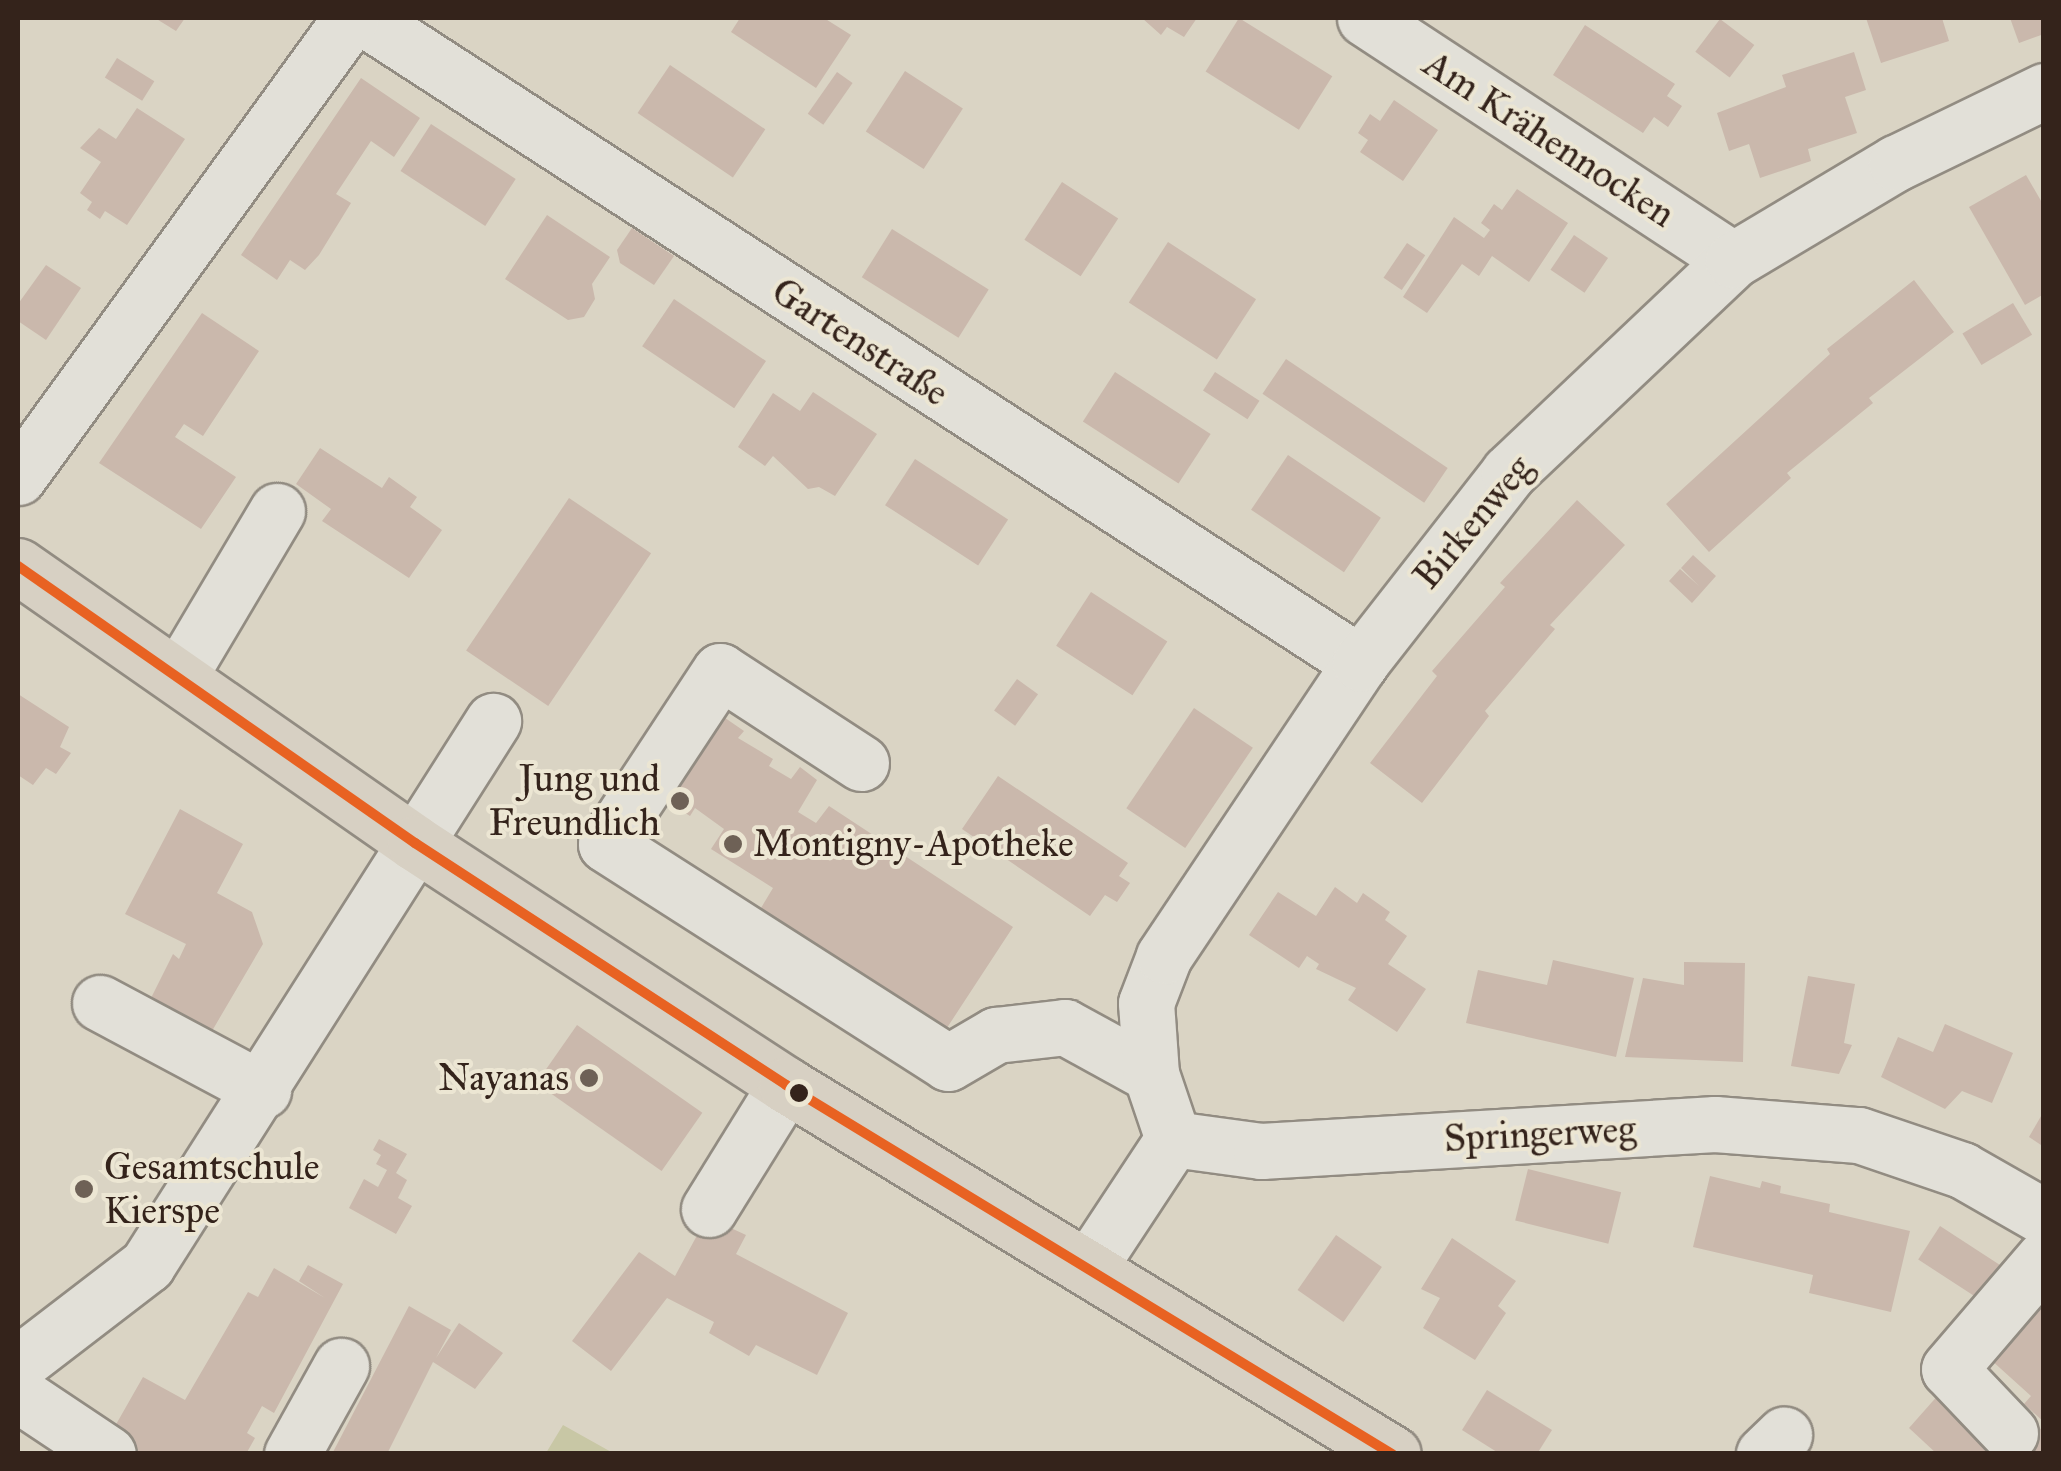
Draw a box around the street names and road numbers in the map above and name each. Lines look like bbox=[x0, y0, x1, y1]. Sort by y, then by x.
street label: Am Krähennocken bbox=[1415, 41, 1683, 237]
street label: Gartenstraße bbox=[763, 268, 957, 416]
street label: Birkenweg bbox=[1404, 446, 1542, 598]
street label: Springerweg bbox=[1443, 1106, 1637, 1162]

